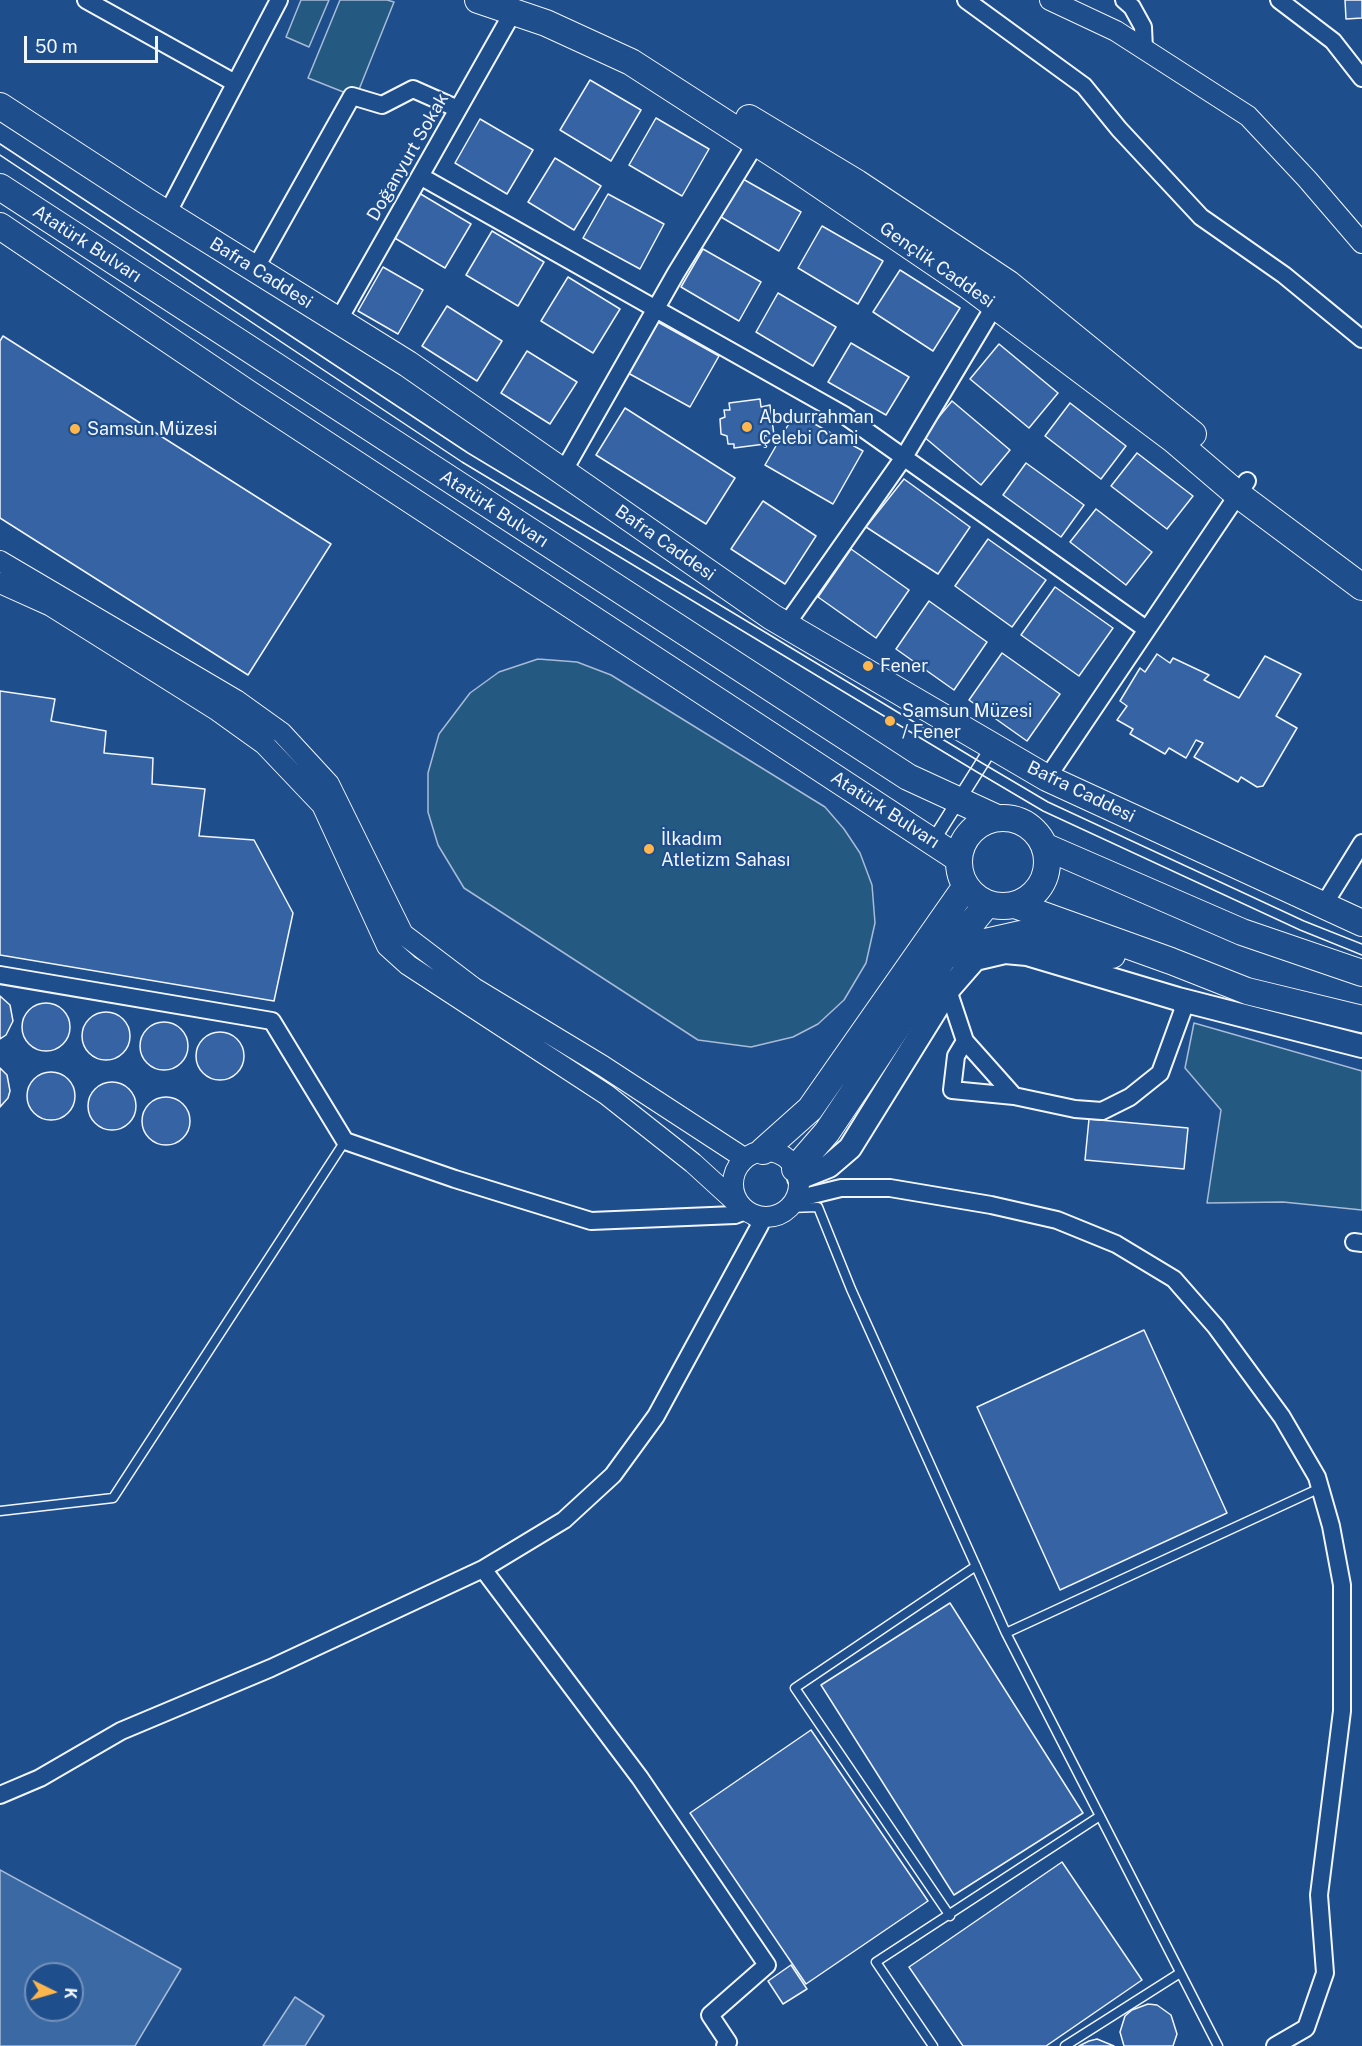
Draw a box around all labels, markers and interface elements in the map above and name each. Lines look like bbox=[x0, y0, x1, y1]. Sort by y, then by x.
scale bar bbox=[27, 24, 160, 62]
text: 50 m bbox=[35, 36, 78, 57]
street label: Doğanyurt Sokak bbox=[363, 89, 453, 225]
street label: Atatürk Bulvarı bbox=[29, 201, 145, 287]
street label: Gençlik Caddesi bbox=[875, 217, 999, 313]
street label: Bafra Caddesi bbox=[206, 233, 316, 313]
place label: Abdurrahman Çelebi Cami bbox=[759, 406, 874, 448]
place label: Samsun Müzesi bbox=[87, 418, 218, 440]
marker: Abdurrahman Çelebi Cami bbox=[740, 420, 754, 434]
marker: Samsun Müzesi bbox=[68, 422, 82, 436]
street label: Atatürk Bulvarı bbox=[436, 466, 552, 552]
street label: Bafra Caddesi bbox=[611, 501, 719, 585]
place label: Fener bbox=[880, 655, 928, 677]
marker: Fener bbox=[861, 659, 875, 673]
place label: Samsun Müzesi / Fener bbox=[902, 700, 1033, 742]
marker: Samsun Müzesi / Fener bbox=[883, 714, 897, 728]
street label: Bafra Caddesi bbox=[1024, 757, 1138, 827]
street label: Atatürk Bulvarı bbox=[827, 767, 943, 853]
place label: İlkadım Atletizm Sahası bbox=[661, 828, 790, 870]
marker: İlkadım Atletizm Sahası bbox=[642, 842, 656, 856]
north arrow bbox=[24, 1962, 84, 2022]
text: K bbox=[60, 1987, 80, 2000]

